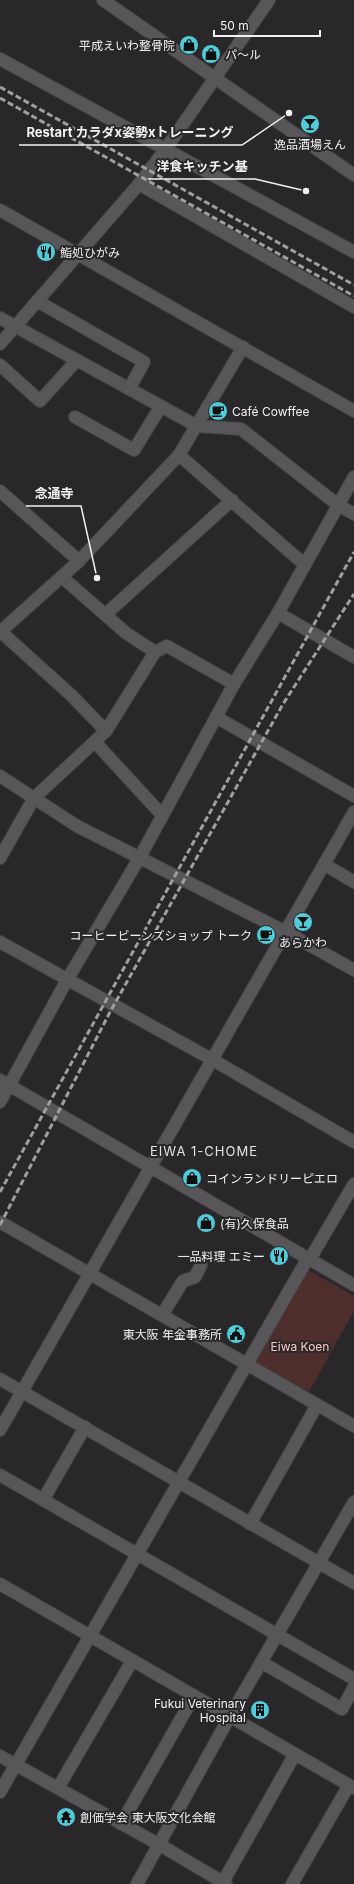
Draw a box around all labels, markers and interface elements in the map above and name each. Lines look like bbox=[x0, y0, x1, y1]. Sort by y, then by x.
scale bar bbox=[214, 12, 320, 38]
text: 50 m bbox=[220, 18, 249, 33]
shop icon: 平成えいわ整骨院 bbox=[178, 34, 200, 56]
place label: 平成えいわ整骨院 bbox=[79, 38, 175, 53]
shop icon: パ〜ル bbox=[200, 43, 222, 65]
place label: パ〜ル bbox=[225, 47, 261, 62]
bar icon: 逸品酒場えん bbox=[299, 113, 321, 135]
callout: Restart カラダx姿勢xトレーニング bbox=[19, 120, 242, 145]
text: Restart カラダx姿勢xトレーニング bbox=[26, 124, 234, 140]
place label: 逸品酒場えん bbox=[274, 137, 346, 152]
callout: 洋食キッチン基 bbox=[148, 154, 255, 179]
text: 洋食キッチン基 bbox=[156, 158, 248, 174]
restaurant icon: 鮨処ひがみ bbox=[35, 241, 57, 263]
place label: 鮨処ひがみ bbox=[60, 245, 120, 260]
cafe icon: Café Cowffee bbox=[207, 400, 229, 422]
place label: Café Cowffee bbox=[232, 404, 310, 419]
callout: 念通寺 bbox=[26, 481, 81, 506]
text: 念通寺 bbox=[34, 485, 74, 501]
bar icon: あらかわ bbox=[292, 911, 314, 933]
cafe icon: コーヒービーンズショップ トーク bbox=[255, 924, 277, 946]
place label: コーヒービーンズショップ トーク bbox=[69, 928, 252, 943]
place label: あらかわ bbox=[279, 935, 327, 950]
district label: EIWA 1-CHOME bbox=[150, 1143, 258, 1159]
shop icon: コインランドリーピエロ bbox=[181, 1167, 203, 1189]
place label: コインランドリーピエロ bbox=[206, 1171, 338, 1186]
shop icon: (有)久保食品 bbox=[195, 1212, 217, 1234]
place label: (有)久保食品 bbox=[220, 1216, 289, 1231]
restaurant icon: 一品料理 エミー bbox=[268, 1245, 290, 1267]
place label: 一品料理 エミー bbox=[178, 1249, 265, 1264]
public building icon: 東大阪 年金事務所 bbox=[225, 1323, 247, 1345]
place label: 東大阪 年金事務所 bbox=[123, 1327, 222, 1342]
park label: Eiwa Koen bbox=[271, 1339, 329, 1354]
place label: Fukui Veterinary Hospital bbox=[154, 1696, 246, 1725]
building icon: Fukui Veterinary Hospital bbox=[249, 1699, 271, 1721]
temple icon: 創価学会 東大阪文化会館 bbox=[55, 1806, 77, 1828]
place label: 創価学会 東大阪文化会館 bbox=[80, 1810, 215, 1825]

